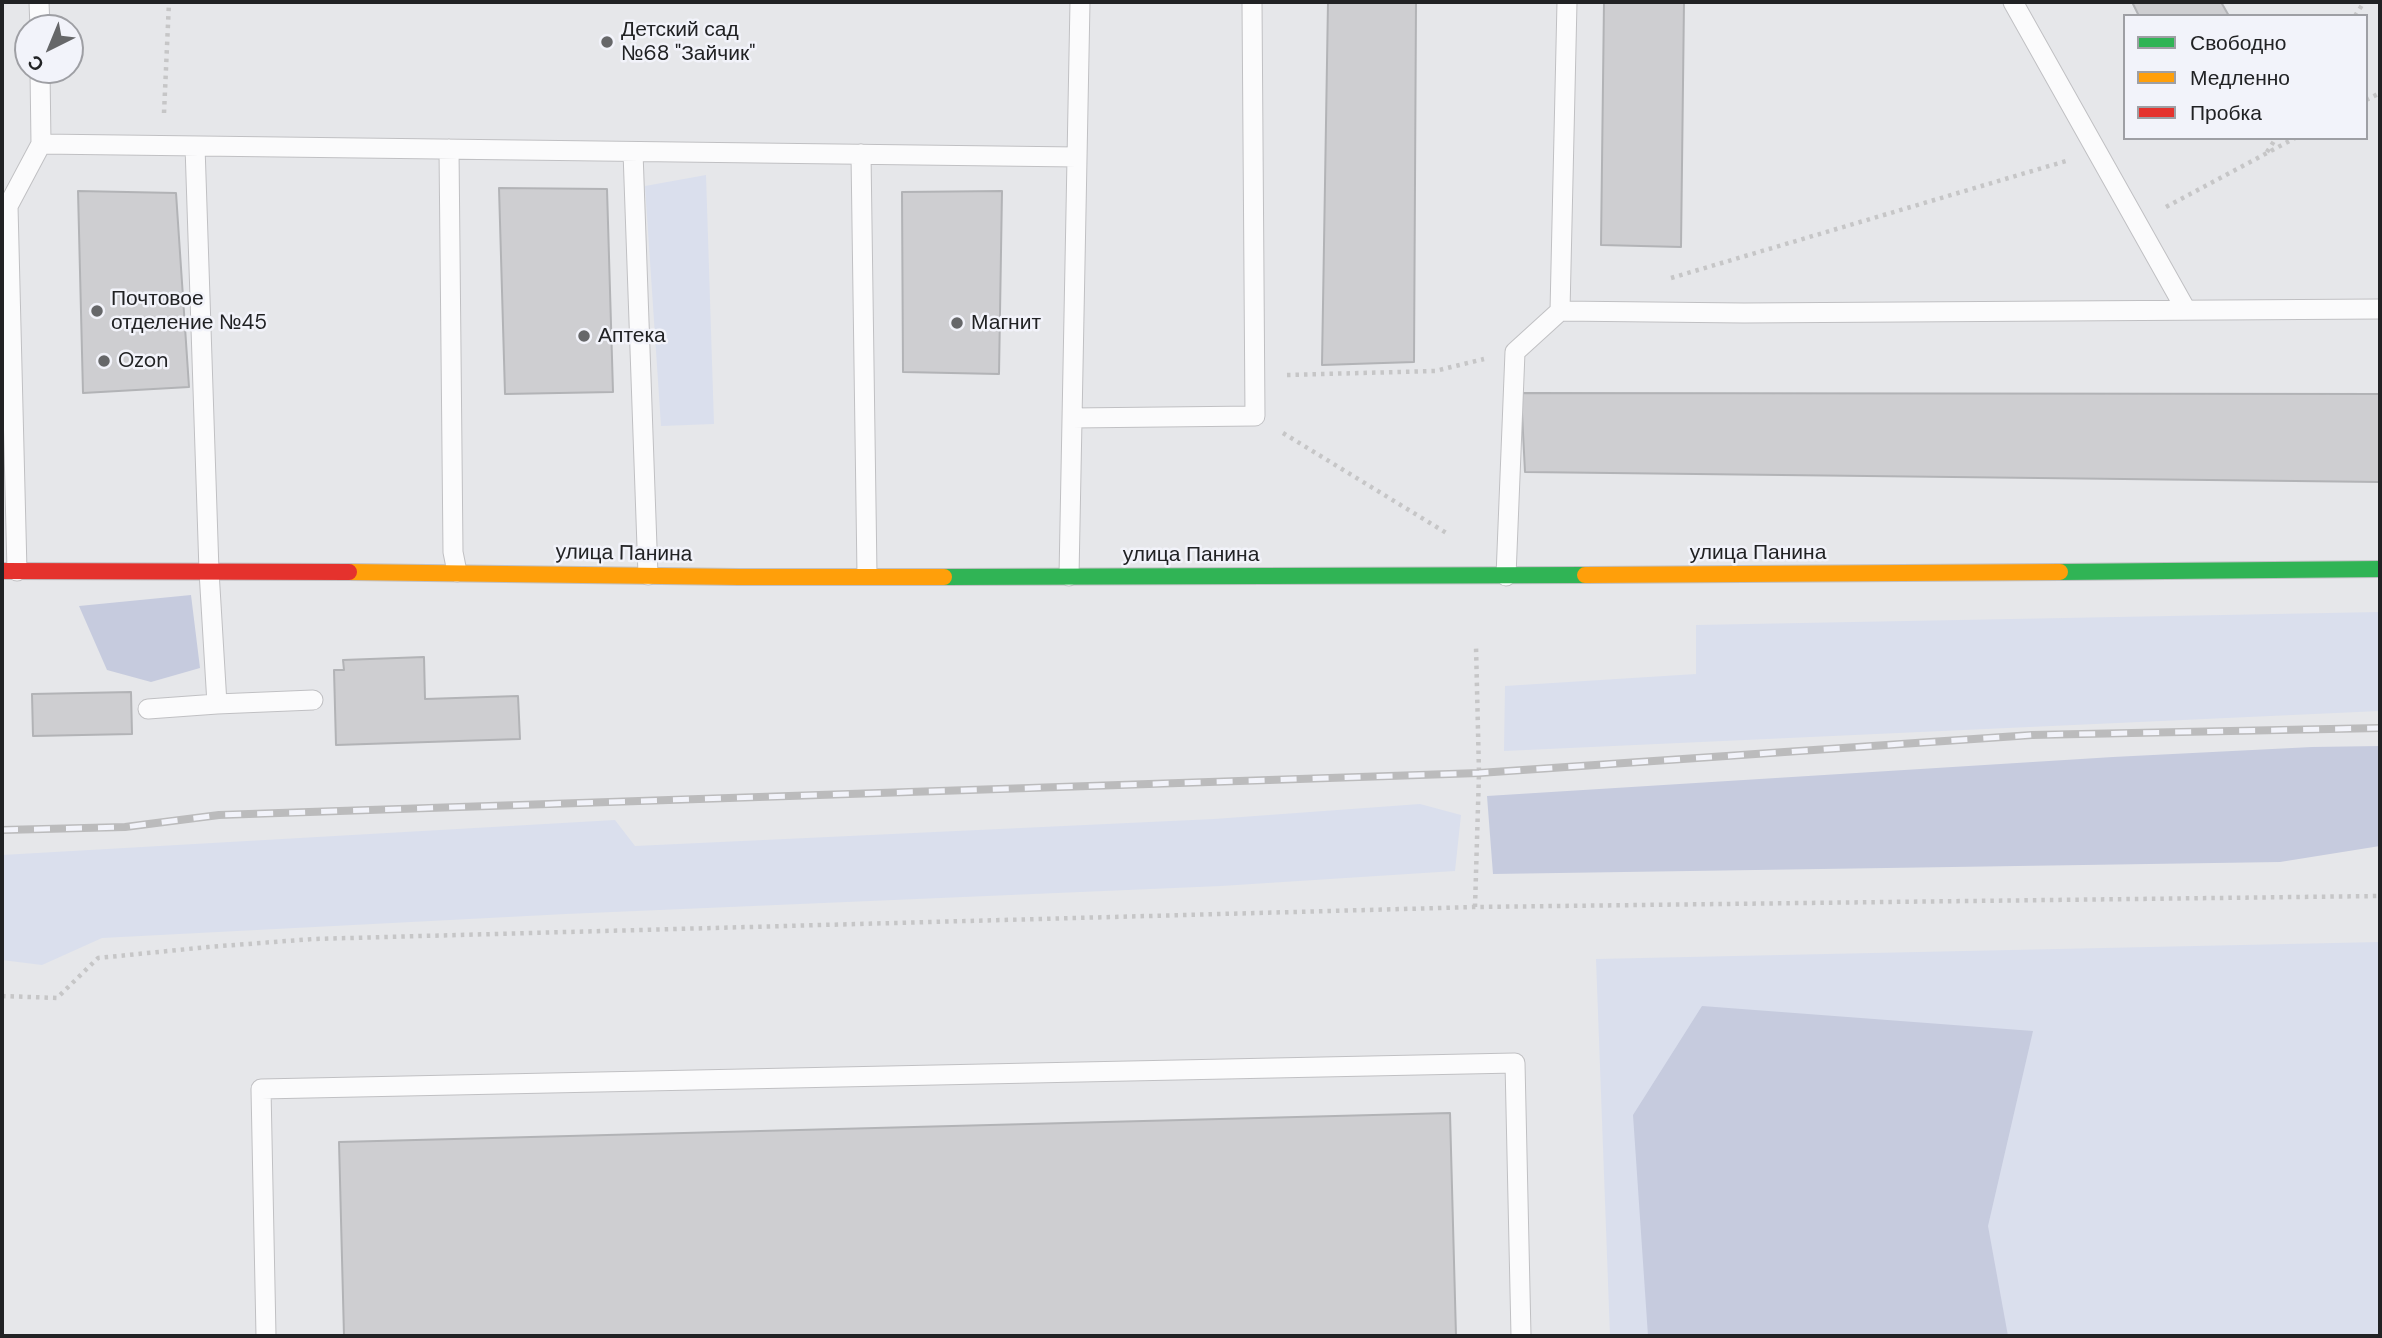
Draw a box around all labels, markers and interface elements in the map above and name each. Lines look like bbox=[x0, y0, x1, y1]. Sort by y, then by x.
north arrow bbox=[14, 14, 84, 84]
legend bbox=[2123, 14, 2368, 140]
place label: Детский сад №68 "Зайчик" bbox=[621, 17, 755, 67]
text: Свободно bbox=[2190, 29, 2287, 57]
marker: Детский сад №68 "Зайчик" bbox=[599, 34, 615, 50]
text: С bbox=[22, 49, 49, 77]
text: Медленно bbox=[2190, 64, 2290, 92]
text: Пробка bbox=[2190, 99, 2262, 127]
place label: Почтовое отделение №45 bbox=[111, 286, 267, 336]
marker: Почтовое отделение №45 bbox=[89, 303, 105, 319]
place label: Магнит bbox=[971, 310, 1041, 336]
marker: Магнит bbox=[949, 315, 965, 331]
place label: Аптека bbox=[598, 323, 666, 349]
marker: Аптека bbox=[576, 328, 592, 344]
place label: Ozon bbox=[118, 348, 168, 374]
marker: Ozon bbox=[96, 353, 112, 369]
street label: улица Панина bbox=[555, 540, 693, 568]
street label: улица Панина bbox=[1690, 540, 1826, 566]
street label: улица Панина bbox=[1123, 542, 1259, 568]

